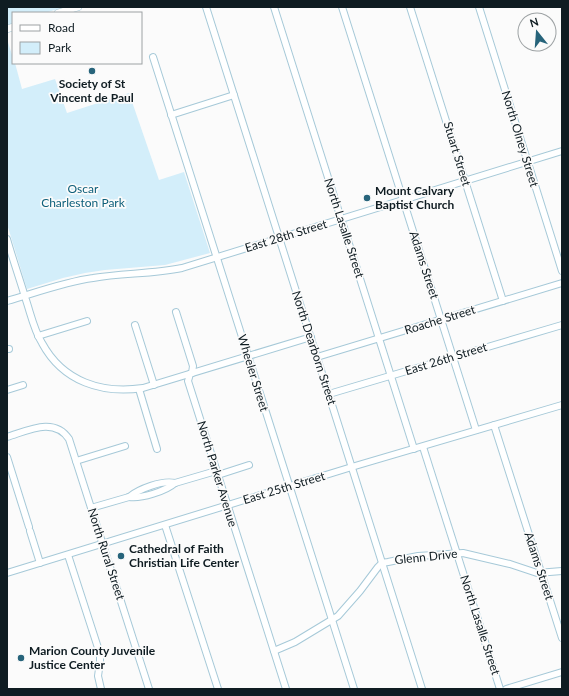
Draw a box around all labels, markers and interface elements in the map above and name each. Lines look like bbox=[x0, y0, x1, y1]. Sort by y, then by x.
legend bbox=[12, 12, 142, 64]
north arrow bbox=[517, 12, 557, 52]
text: N bbox=[528, 15, 540, 29]
text: Road bbox=[48, 20, 75, 35]
text: Park bbox=[48, 40, 72, 55]
marker: Society of St Vincent de Paul bbox=[87, 66, 97, 76]
place label: Society of St Vincent de Paul bbox=[49, 76, 134, 105]
street label: North Olney Street bbox=[499, 89, 542, 190]
street label: Stuart Street bbox=[441, 120, 475, 189]
street label: North Lasalle Street bbox=[321, 176, 368, 280]
park label: Oscar Charleston Park bbox=[41, 181, 126, 210]
place label: Mount Calvary Baptist Church bbox=[375, 183, 455, 212]
marker: Mount Calvary Baptist Church bbox=[362, 193, 372, 203]
street label: East 28th Street bbox=[243, 216, 329, 255]
street label: Adams Street bbox=[406, 229, 443, 301]
street label: North Dearborn Street bbox=[289, 289, 340, 408]
street label: Roache Street bbox=[403, 301, 478, 337]
street label: Wheeler Street bbox=[235, 333, 273, 414]
street label: East 26th Street bbox=[403, 339, 489, 378]
street label: North Parker Avenue bbox=[194, 419, 241, 529]
street label: East 25th Street bbox=[241, 468, 327, 507]
street label: North Rural Street bbox=[85, 506, 129, 602]
street label: Adams Street bbox=[521, 530, 558, 602]
place label: Cathedral of Faith Christian Life Center bbox=[129, 541, 239, 570]
street label: Glenn Drive bbox=[394, 546, 458, 567]
marker: Cathedral of Faith Christian Life Center bbox=[116, 551, 126, 561]
street label: North Lasalle Street bbox=[457, 573, 504, 677]
place label: Marion County Juvenile Justice Center bbox=[29, 643, 156, 672]
marker: Marion County Juvenile Justice Center bbox=[16, 653, 26, 663]

